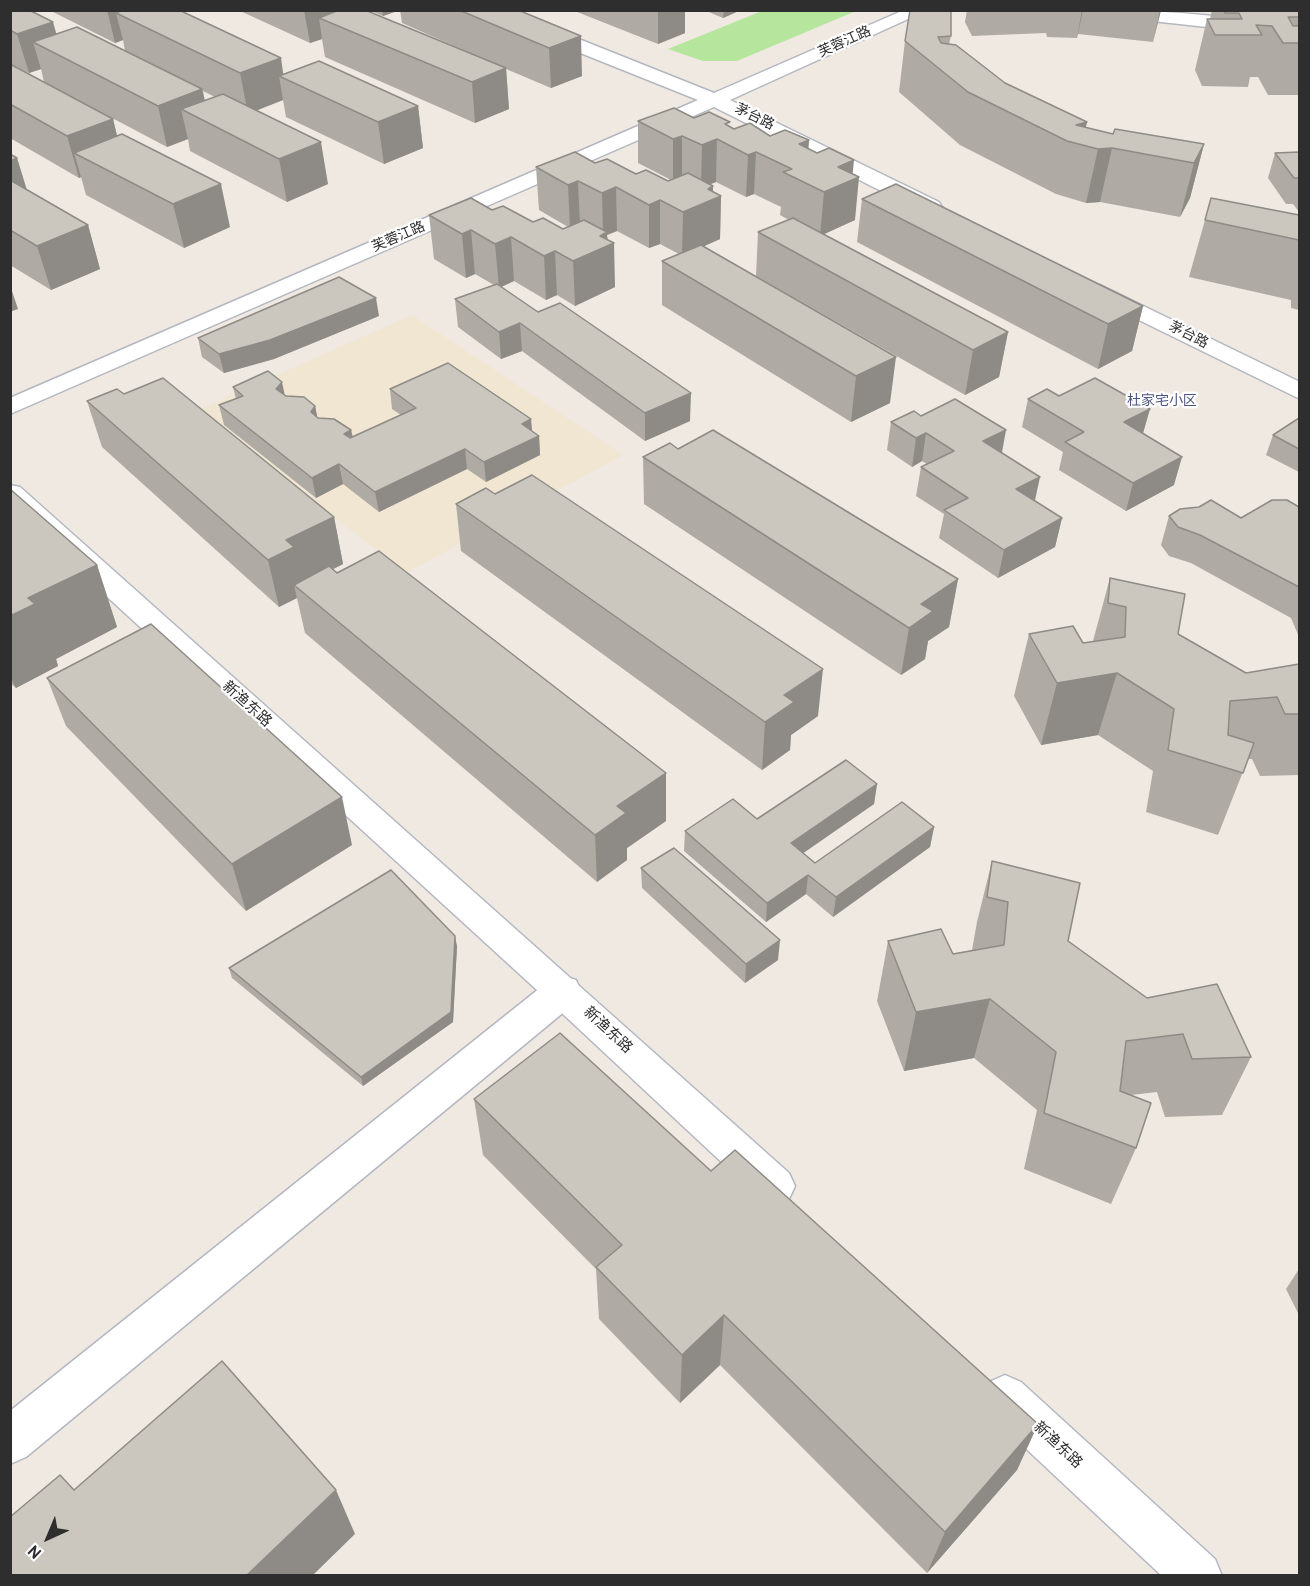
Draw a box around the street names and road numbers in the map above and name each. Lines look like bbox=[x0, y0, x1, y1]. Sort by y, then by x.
street label: 芙蓉江路 bbox=[816, 24, 874, 62]
street label: 茅台路 bbox=[731, 101, 777, 135]
street label: 芙蓉江路 bbox=[370, 219, 428, 257]
street label: 茅台路 bbox=[1165, 319, 1211, 353]
street label: 新渔东路 bbox=[218, 678, 274, 732]
street label: 新渔东路 bbox=[579, 1004, 635, 1058]
street label: 新渔东路 bbox=[1029, 1419, 1085, 1473]

